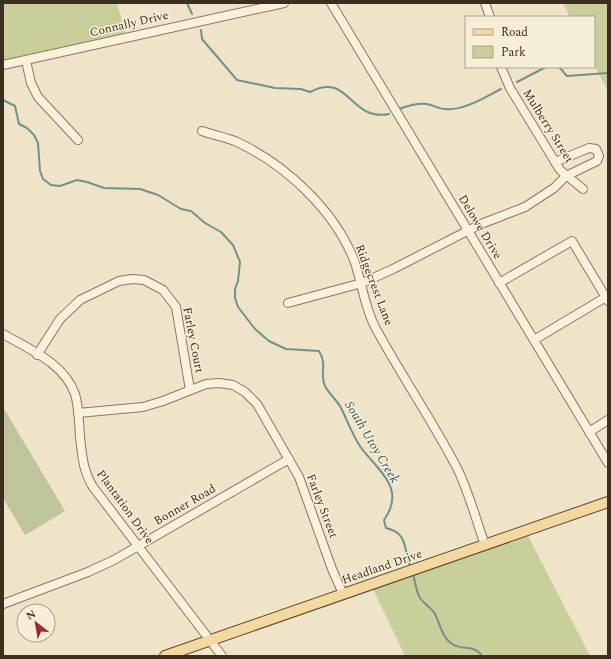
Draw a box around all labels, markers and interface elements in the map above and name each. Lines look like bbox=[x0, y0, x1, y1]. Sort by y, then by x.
street label: Connally Drive bbox=[88, 6, 170, 42]
legend bbox=[465, 16, 595, 68]
text: Road bbox=[501, 23, 528, 42]
text: Park bbox=[501, 43, 526, 62]
street label: Mulberry Street bbox=[518, 85, 578, 167]
street label: Delowe Drive bbox=[453, 191, 507, 263]
street label: Ridgecrest Lane bbox=[350, 242, 398, 328]
street label: Farley Court bbox=[177, 305, 209, 375]
water label: South Utoy Creek bbox=[339, 397, 405, 487]
street label: Plantation Drive bbox=[91, 466, 159, 548]
street label: Farley Street bbox=[301, 471, 343, 541]
street label: Bonner Road bbox=[150, 479, 220, 531]
street label: Headland Drive bbox=[339, 544, 425, 590]
north arrow bbox=[16, 603, 56, 643]
text: N bbox=[23, 605, 39, 624]

